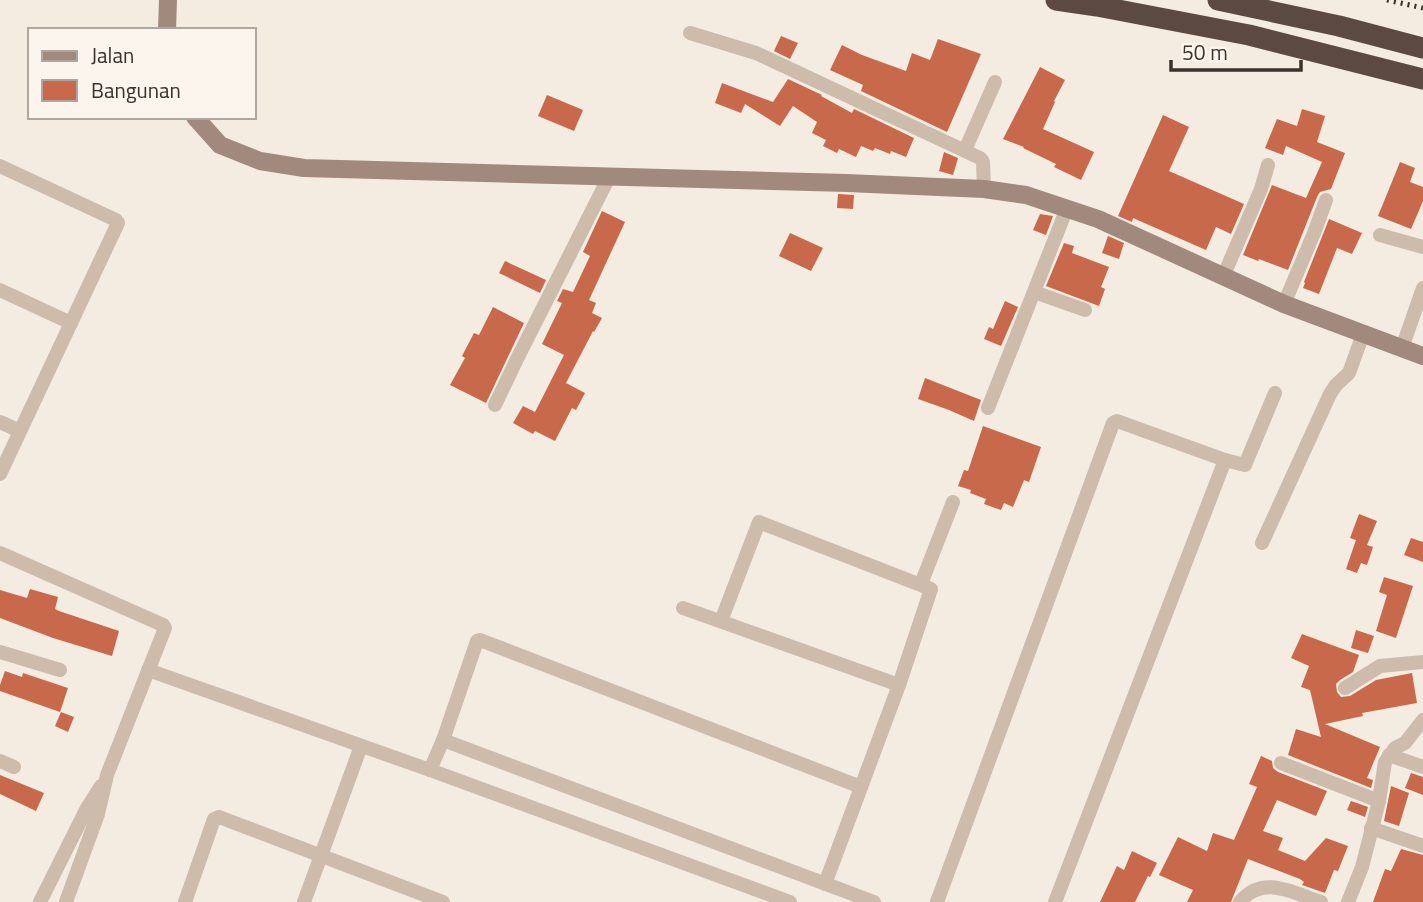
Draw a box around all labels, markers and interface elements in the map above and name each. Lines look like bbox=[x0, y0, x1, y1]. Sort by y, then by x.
legend bbox=[28, 28, 256, 119]
scale bar bbox=[1171, 28, 1300, 72]
text: 50 m bbox=[1182, 36, 1228, 68]
text: Jalan bbox=[91, 39, 134, 71]
text: Bangunan bbox=[91, 74, 181, 106]

